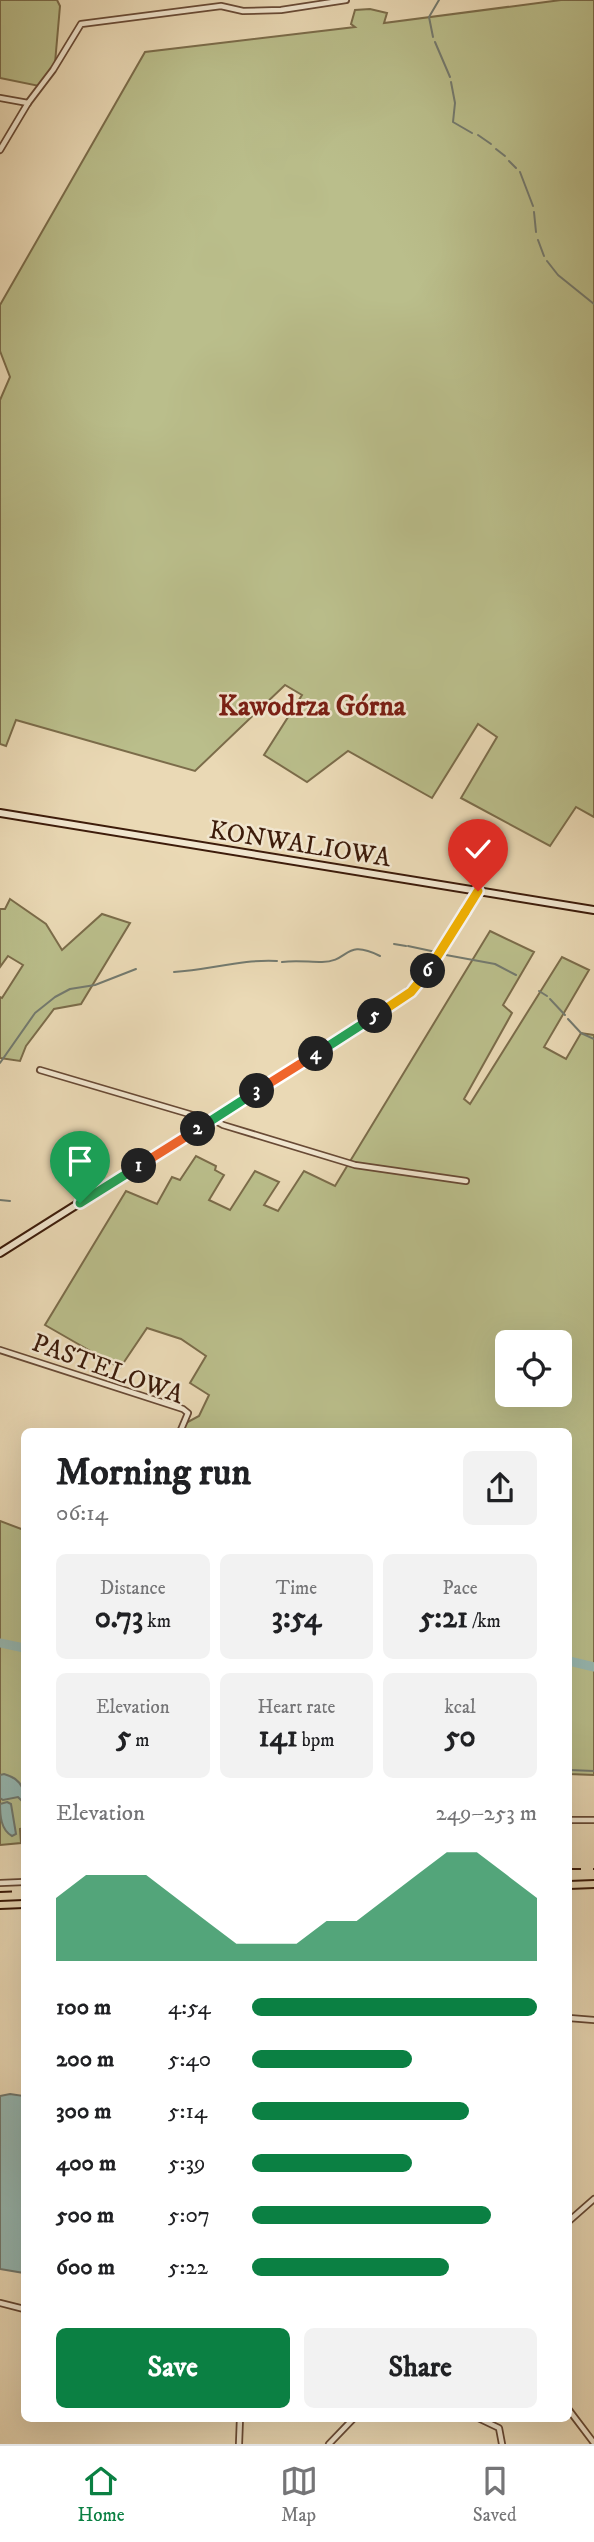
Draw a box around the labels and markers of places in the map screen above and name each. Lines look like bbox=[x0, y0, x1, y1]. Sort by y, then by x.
pin bbox=[448, 819, 508, 891]
pin: 6 bbox=[410, 954, 446, 988]
pin: 5 bbox=[358, 998, 392, 1034]
pin: 4 bbox=[298, 1036, 334, 1072]
pin: 3 bbox=[240, 1074, 274, 1108]
pin: 2 bbox=[180, 1112, 216, 1146]
pin bbox=[50, 1131, 110, 1203]
pin: 1 bbox=[122, 1148, 156, 1184]

